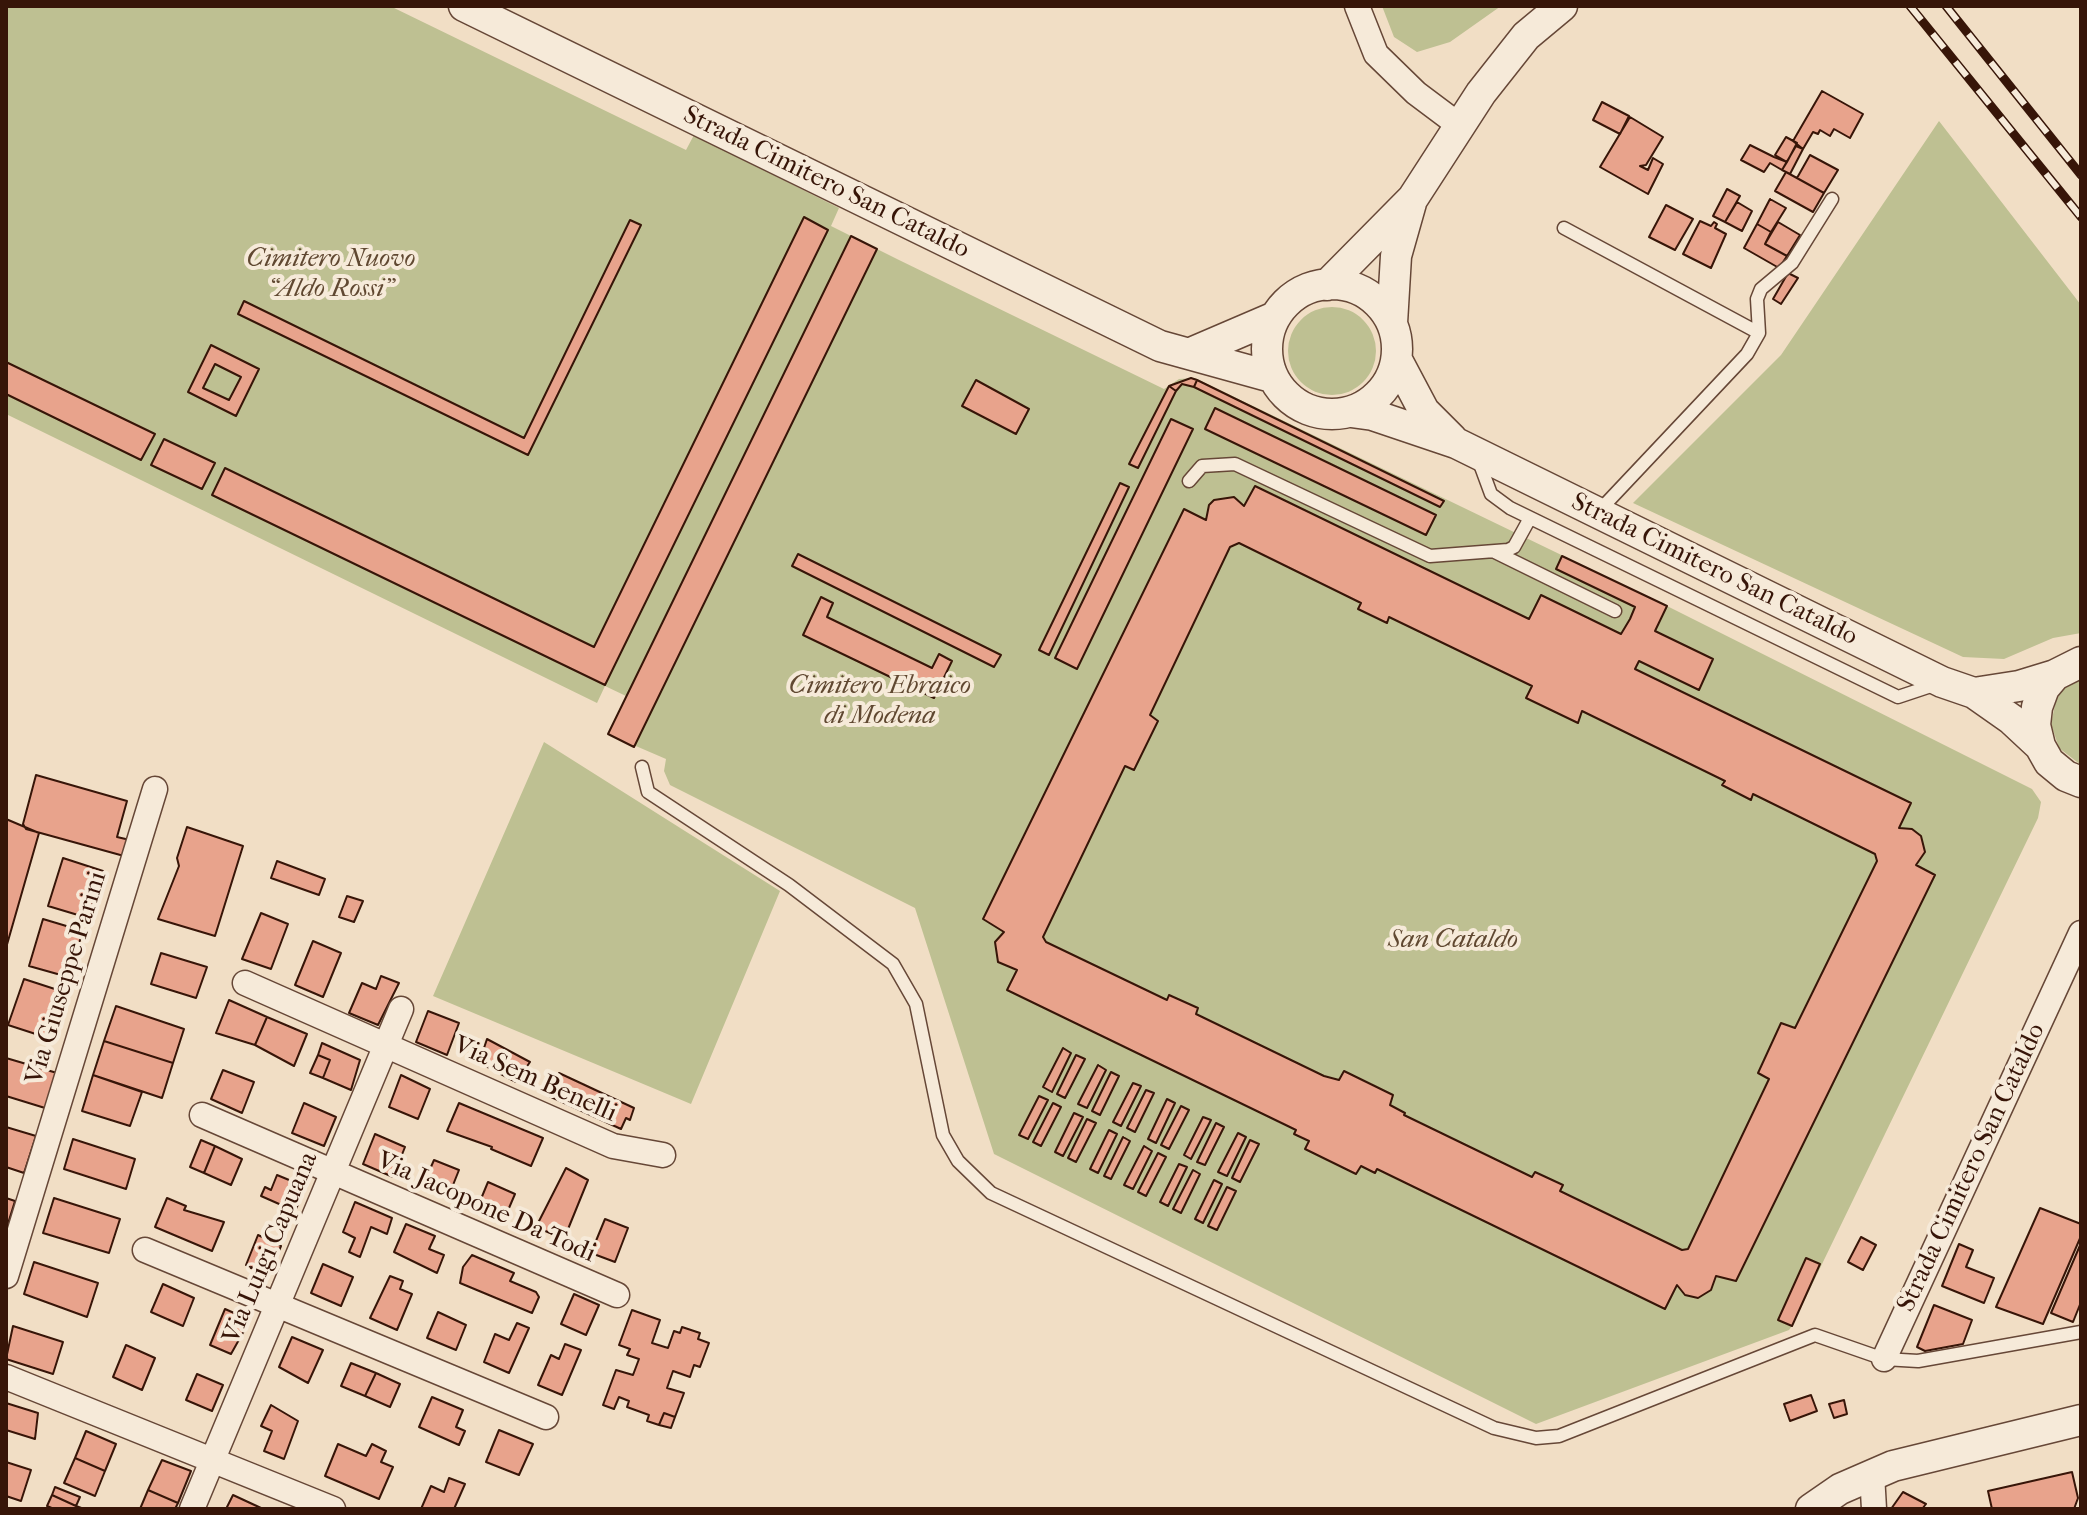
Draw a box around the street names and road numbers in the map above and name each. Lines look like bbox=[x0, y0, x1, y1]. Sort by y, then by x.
street label: Strada Cimitero San Cataldo bbox=[678, 100, 974, 266]
street label: Strada Cimitero San Cataldo bbox=[1566, 487, 1862, 653]
street label: Via Giuseppe Parini bbox=[20, 868, 114, 1088]
street label: Strada Cimitero San Cataldo bbox=[1891, 1019, 2053, 1317]
street label: Via Sem Benelli bbox=[449, 1030, 621, 1130]
street label: Via Jacopone Da Todi bbox=[372, 1146, 600, 1270]
street label: Via Luigi Capuana bbox=[217, 1148, 325, 1348]

